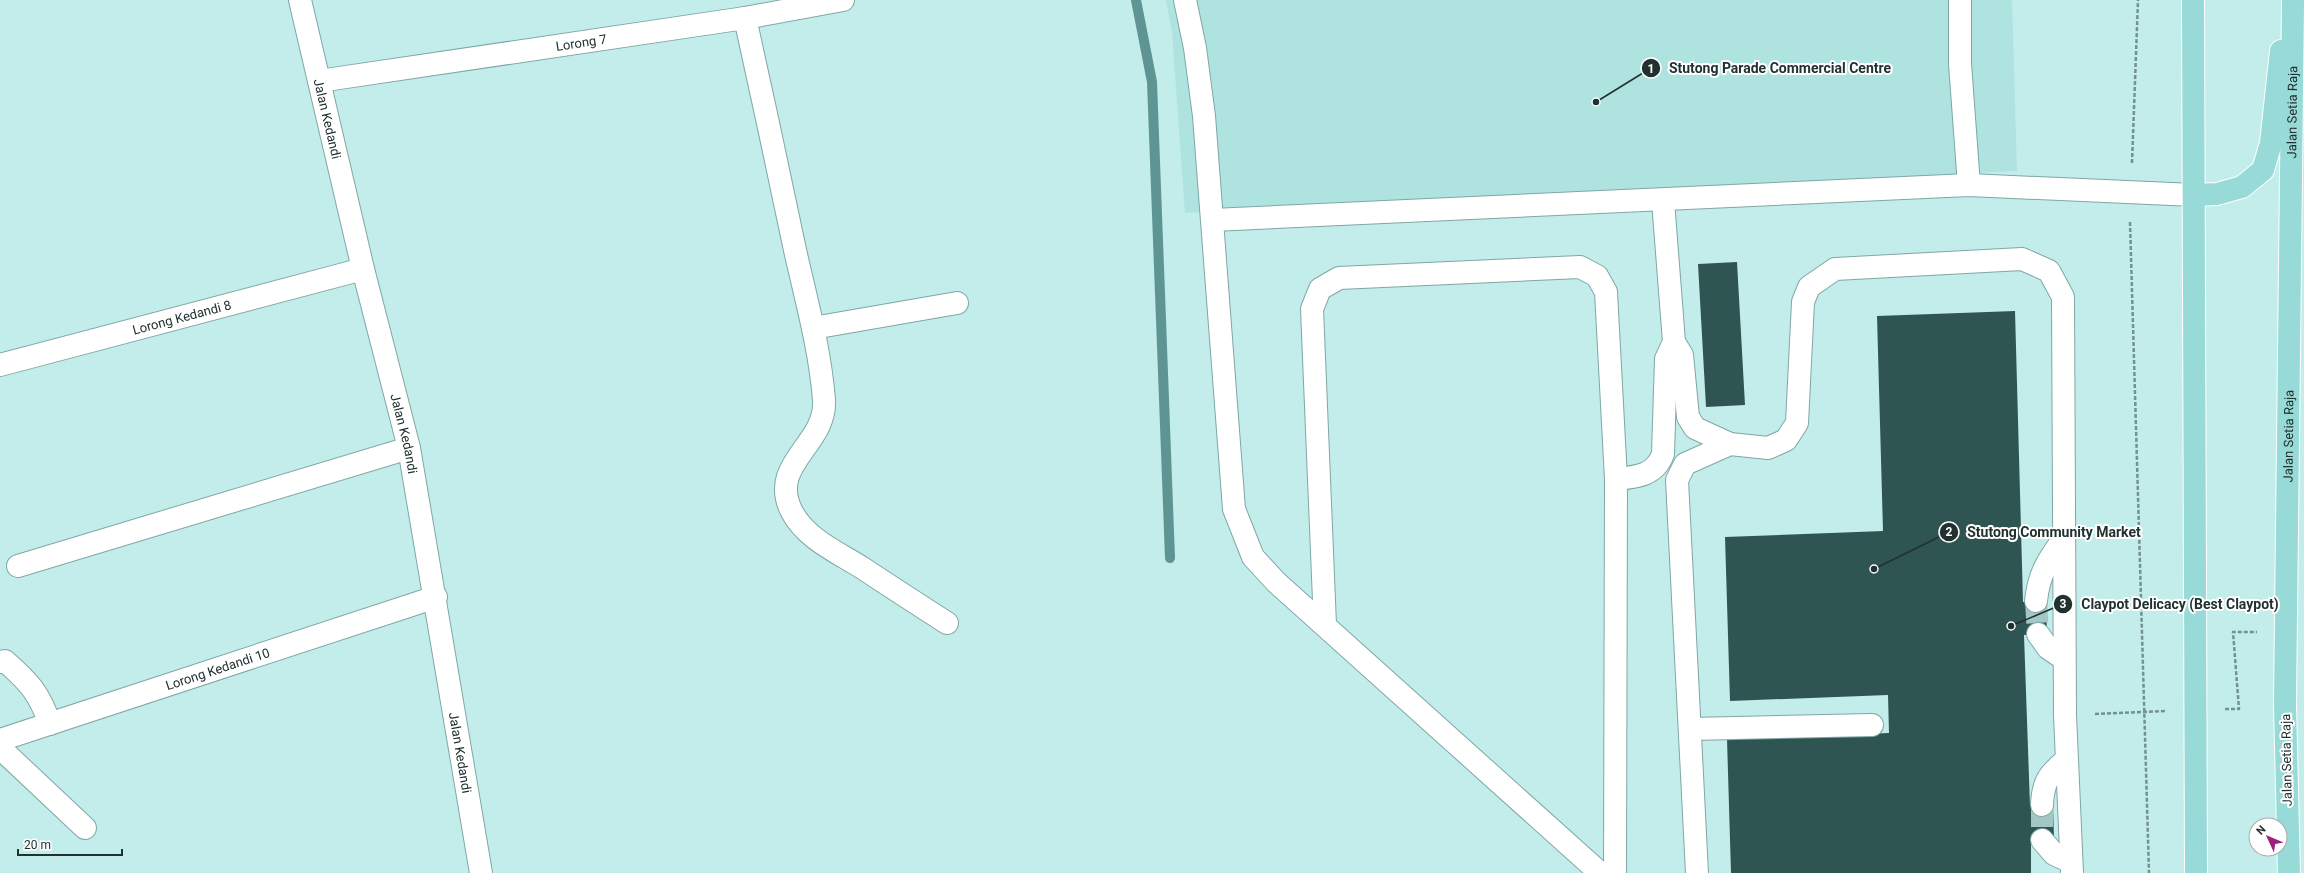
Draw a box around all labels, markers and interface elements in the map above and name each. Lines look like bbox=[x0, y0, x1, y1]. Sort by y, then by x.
street label: Lorong 7 bbox=[555, 32, 608, 54]
callout: Stutong Parade Commercial Centre bbox=[1641, 55, 1899, 81]
text: Stutong Parade Commercial Centre bbox=[1669, 60, 1892, 76]
text: 1 bbox=[1648, 62, 1654, 76]
street label: Jalan Setia Raja bbox=[2284, 66, 2300, 158]
street label: Jalan Kedandi bbox=[311, 77, 344, 161]
street label: Lorong Kedandi 8 bbox=[131, 297, 233, 338]
street label: Jalan Setia Raja bbox=[2281, 390, 2297, 482]
street label: Jalan Kedandi bbox=[387, 392, 420, 475]
callout: Stutong Community Market bbox=[1939, 519, 2149, 545]
text: Stutong Community Market bbox=[1967, 524, 2141, 540]
text: 2 bbox=[1946, 525, 1953, 539]
callout: Claypot Delicacy (Best Claypot) bbox=[2053, 591, 2286, 617]
text: Claypot Delicacy (Best Claypot) bbox=[2081, 596, 2279, 613]
text: 3 bbox=[2060, 597, 2067, 611]
street label: Lorong Kedandi 10 bbox=[164, 645, 272, 693]
street label: Jalan Kedandi bbox=[446, 711, 474, 794]
street label: Jalan Setia Raja bbox=[2278, 714, 2295, 806]
north arrow bbox=[2248, 817, 2288, 857]
text: N bbox=[2254, 823, 2269, 838]
scale bar bbox=[18, 831, 122, 857]
text: 20 m bbox=[24, 838, 51, 852]

